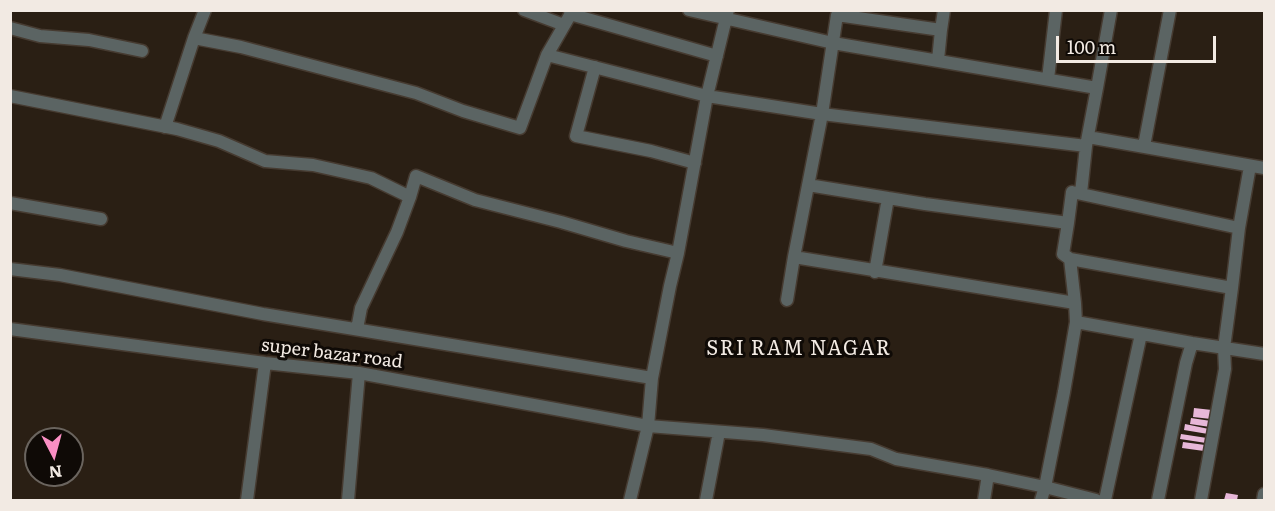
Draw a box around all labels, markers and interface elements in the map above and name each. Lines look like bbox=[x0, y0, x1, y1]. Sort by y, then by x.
scale bar bbox=[1059, 24, 1220, 62]
text: 100 m bbox=[1067, 33, 1116, 60]
street label: super bazar road bbox=[260, 335, 404, 373]
district label: SRI RAM NAGAR bbox=[706, 337, 892, 361]
north arrow bbox=[24, 427, 84, 487]
text: N bbox=[48, 460, 64, 486]

